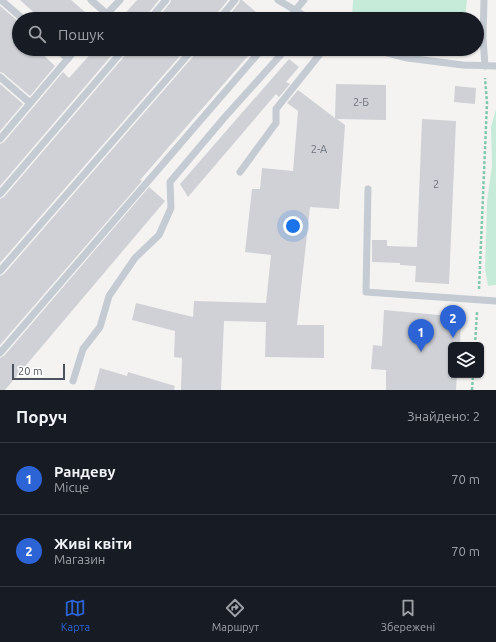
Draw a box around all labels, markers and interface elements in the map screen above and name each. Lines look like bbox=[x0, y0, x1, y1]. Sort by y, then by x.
search box bbox=[12, 12, 484, 56]
icon: search bbox=[26, 23, 48, 45]
text: Пошук bbox=[58, 26, 104, 43]
house number: 2-Б bbox=[353, 96, 369, 108]
house number: 2-А bbox=[311, 143, 328, 155]
house number: 2 bbox=[433, 178, 439, 190]
your location bbox=[283, 216, 303, 236]
pin: 2 bbox=[440, 305, 466, 338]
pin: 1 bbox=[408, 319, 434, 352]
map controls bbox=[448, 342, 484, 378]
button: layers bbox=[448, 342, 484, 378]
scale bar bbox=[12, 362, 65, 381]
text: 20 m bbox=[18, 365, 42, 377]
text: Поруч bbox=[16, 407, 67, 426]
text: Знайдено: 2 bbox=[407, 409, 480, 423]
text: Рандеву bbox=[54, 463, 115, 480]
text: 1 bbox=[25, 472, 33, 486]
text: 70 m bbox=[451, 472, 480, 486]
text: Місце bbox=[54, 480, 89, 494]
text: Живі квіти bbox=[54, 535, 132, 552]
text: 2 bbox=[25, 544, 33, 558]
text: 70 m bbox=[451, 544, 480, 558]
text: Магазин bbox=[54, 552, 105, 566]
tab: Карта bbox=[61, 597, 90, 633]
tab: Маршрут bbox=[212, 597, 259, 633]
tab: Збережені bbox=[381, 597, 435, 633]

